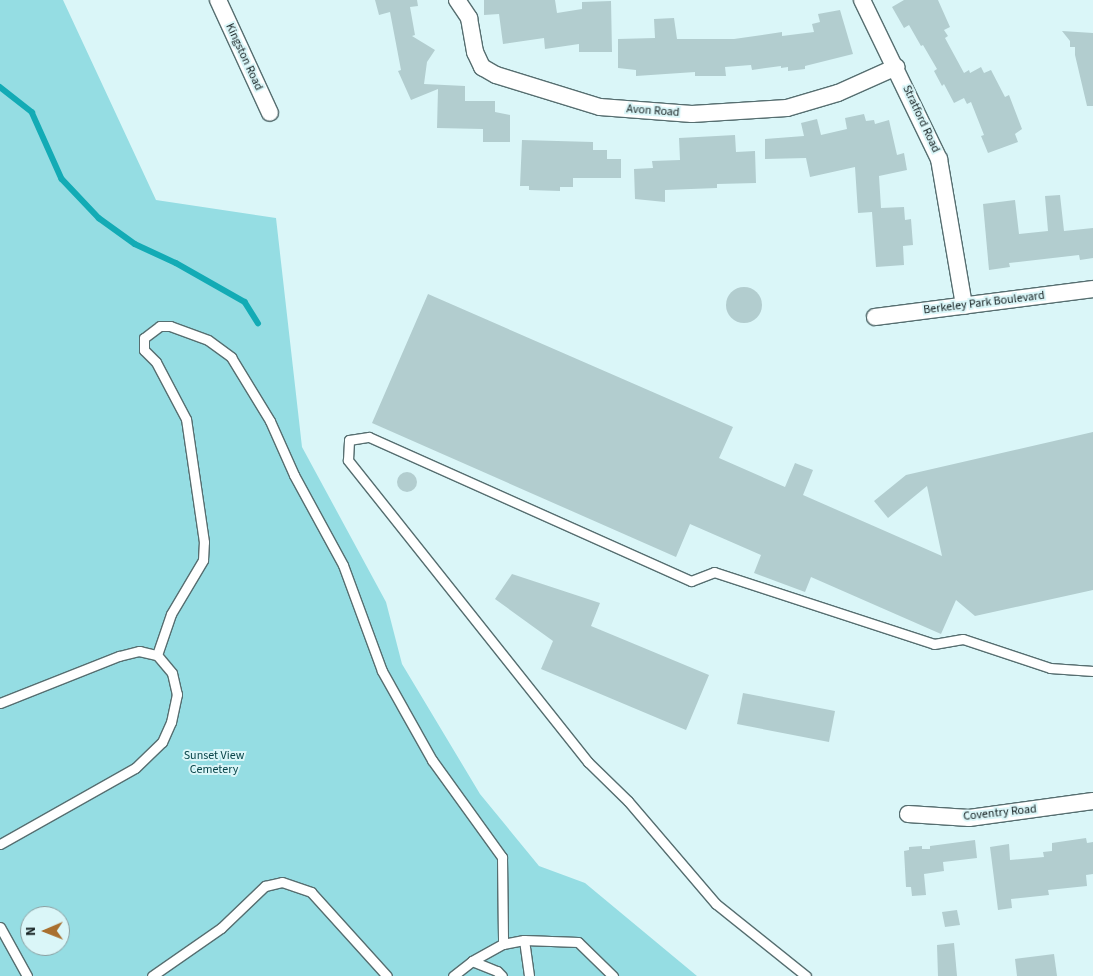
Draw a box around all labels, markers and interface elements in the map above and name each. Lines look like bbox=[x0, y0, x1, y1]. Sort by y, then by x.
street label: Kingston Road bbox=[222, 21, 266, 93]
street label: Stratford Road bbox=[899, 83, 943, 155]
street label: Avon Road bbox=[626, 102, 680, 120]
street label: Berkeley Park Boulevard bbox=[923, 288, 1045, 318]
park label: Sunset View Cemetery bbox=[184, 749, 244, 777]
street label: Coventry Road bbox=[963, 802, 1037, 824]
north arrow bbox=[20, 906, 70, 956]
text: N bbox=[21, 926, 41, 936]

